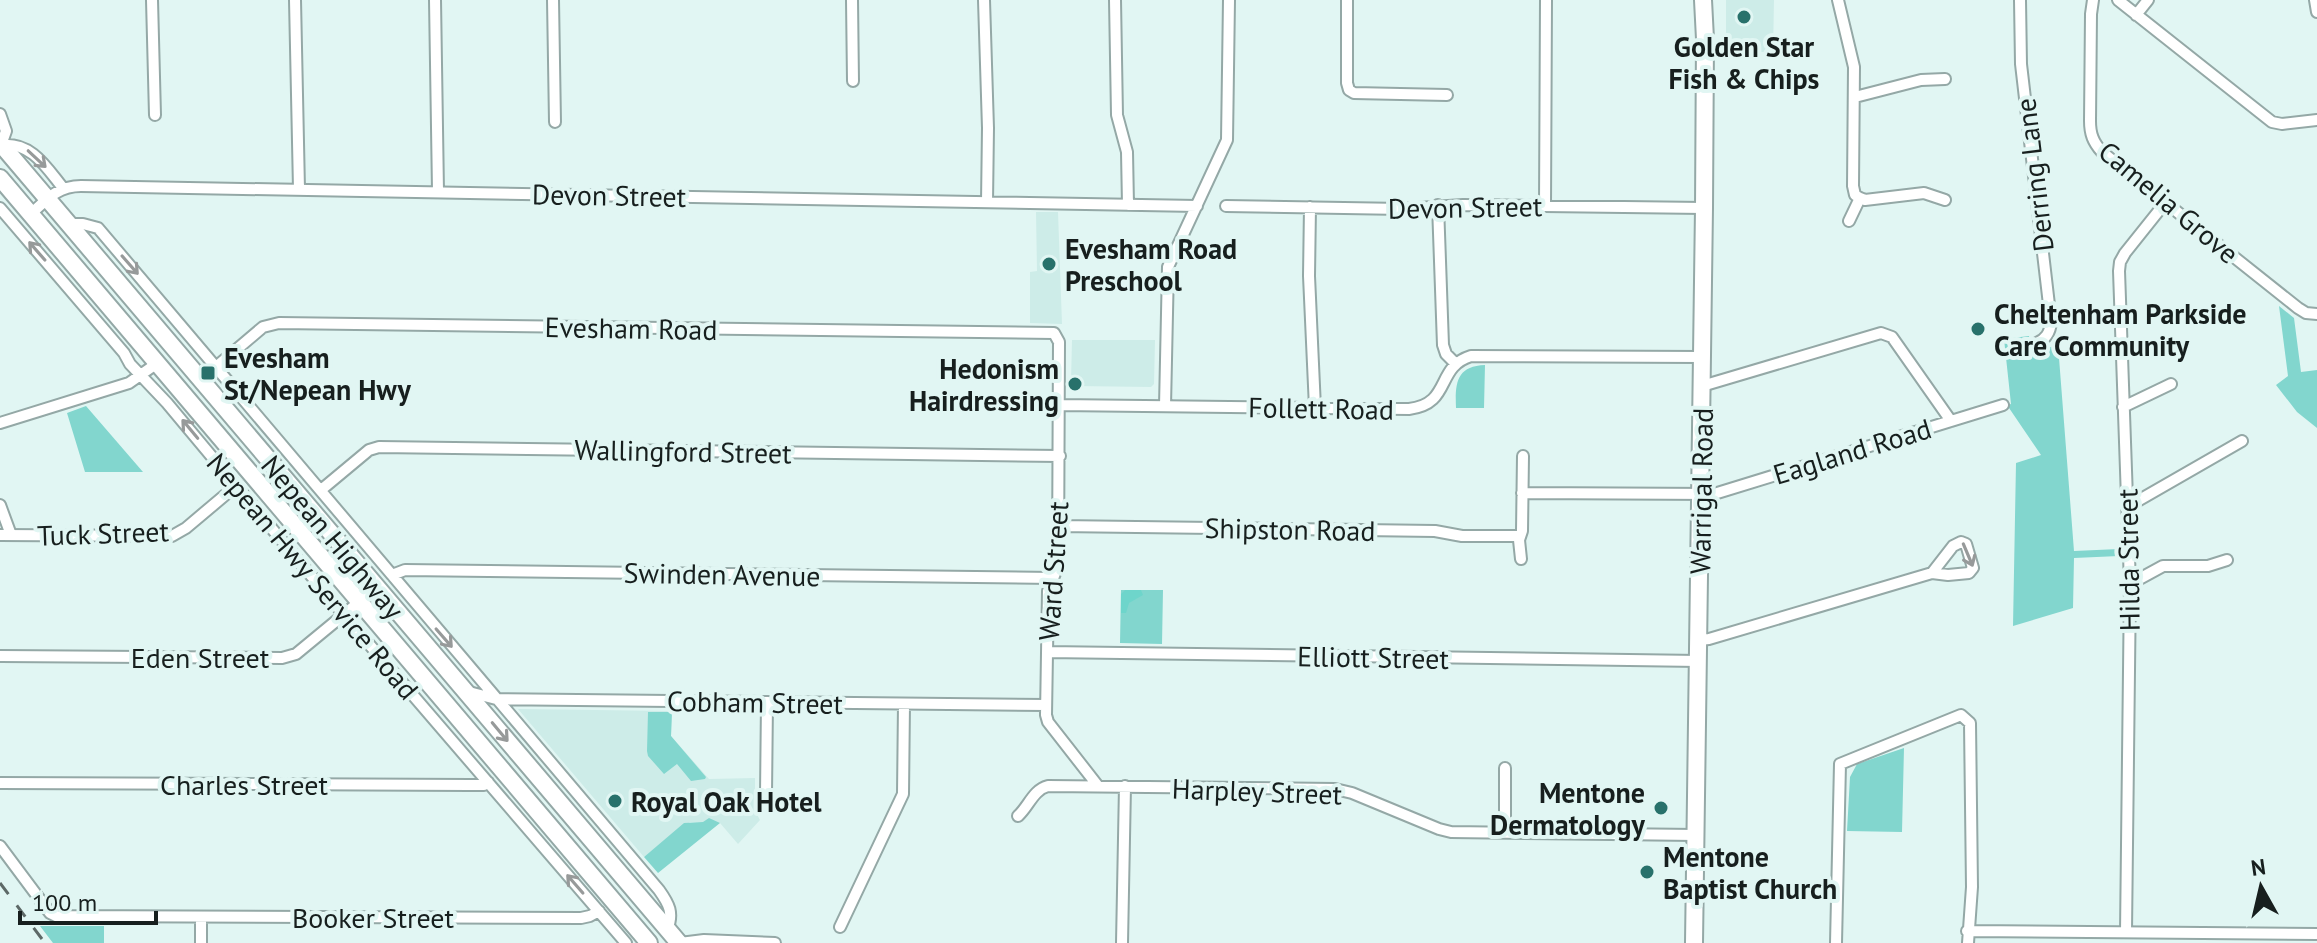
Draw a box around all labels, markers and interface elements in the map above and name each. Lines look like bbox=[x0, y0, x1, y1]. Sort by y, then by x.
marker: Golden Star Fish & Chips bbox=[1735, 8, 1753, 26]
place label: Golden Star Fish & Chips bbox=[1669, 28, 1820, 97]
street label: Derring Lane bbox=[2006, 96, 2062, 254]
street label: Camelia Grove bbox=[2091, 132, 2247, 272]
one-way arrow bbox=[27, 149, 47, 168]
street label: Devon Street bbox=[531, 175, 687, 215]
street label: Devon Street bbox=[1387, 187, 1543, 227]
place label: Evesham Road Preschool bbox=[1065, 230, 1237, 299]
one-way arrow bbox=[28, 242, 46, 262]
one-way arrow bbox=[121, 254, 139, 275]
marker: Evesham Road Preschool bbox=[1040, 255, 1058, 273]
place label: Cheltenham Parkside Care Community bbox=[1994, 295, 2247, 364]
street label: Evesham Road bbox=[544, 308, 718, 348]
marker: Cheltenham Parkside Care Community bbox=[1969, 320, 1987, 338]
place label: Evesham St/Nepean Hwy bbox=[224, 339, 412, 408]
place label: Hedonism Hairdressing bbox=[909, 350, 1059, 419]
marker: Evesham St/Nepean Hwy bbox=[199, 364, 217, 382]
marker: Hedonism Hairdressing bbox=[1066, 375, 1084, 393]
street label: Follett Road bbox=[1248, 388, 1394, 428]
street label: Warrigal Road bbox=[1681, 408, 1721, 574]
street label: Eagland Road bbox=[1769, 409, 1935, 493]
one-way arrow bbox=[181, 420, 199, 440]
street label: Wallingford Street bbox=[574, 431, 792, 471]
street label: Nepean Hwy Service Road bbox=[199, 445, 427, 707]
street label: Nepean Highway bbox=[253, 447, 413, 627]
street label: Hilda Street bbox=[2108, 488, 2148, 632]
street label: Ward Street bbox=[1030, 500, 1076, 642]
street label: Shipston Road bbox=[1204, 509, 1376, 549]
street label: Tuck Street bbox=[36, 512, 170, 554]
one-way arrow bbox=[1962, 542, 1976, 566]
street label: Swinden Avenue bbox=[623, 554, 821, 594]
one-way arrow bbox=[434, 627, 452, 647]
street label: Elliott Street bbox=[1297, 637, 1450, 677]
street label: Eden Street bbox=[131, 639, 270, 676]
street label: Cobham Street bbox=[667, 682, 844, 722]
one-way arrow bbox=[491, 722, 509, 742]
street label: Charles Street bbox=[160, 766, 328, 803]
street label: Harpley Street bbox=[1171, 770, 1343, 812]
place label: Mentone Dermatology bbox=[1490, 774, 1646, 843]
place label: Royal Oak Hotel bbox=[631, 783, 822, 820]
marker: Royal Oak Hotel bbox=[606, 792, 624, 810]
marker: Mentone Dermatology bbox=[1652, 799, 1670, 817]
place label: Mentone Baptist Church bbox=[1663, 838, 1837, 907]
north arrow bbox=[2221, 847, 2301, 927]
text: N bbox=[2249, 852, 2267, 882]
marker: Mentone Baptist Church bbox=[1638, 863, 1656, 881]
one-way arrow bbox=[567, 874, 585, 894]
scale bar bbox=[20, 875, 156, 925]
text: 100 m bbox=[32, 887, 97, 918]
street label: Booker Street bbox=[292, 899, 455, 936]

